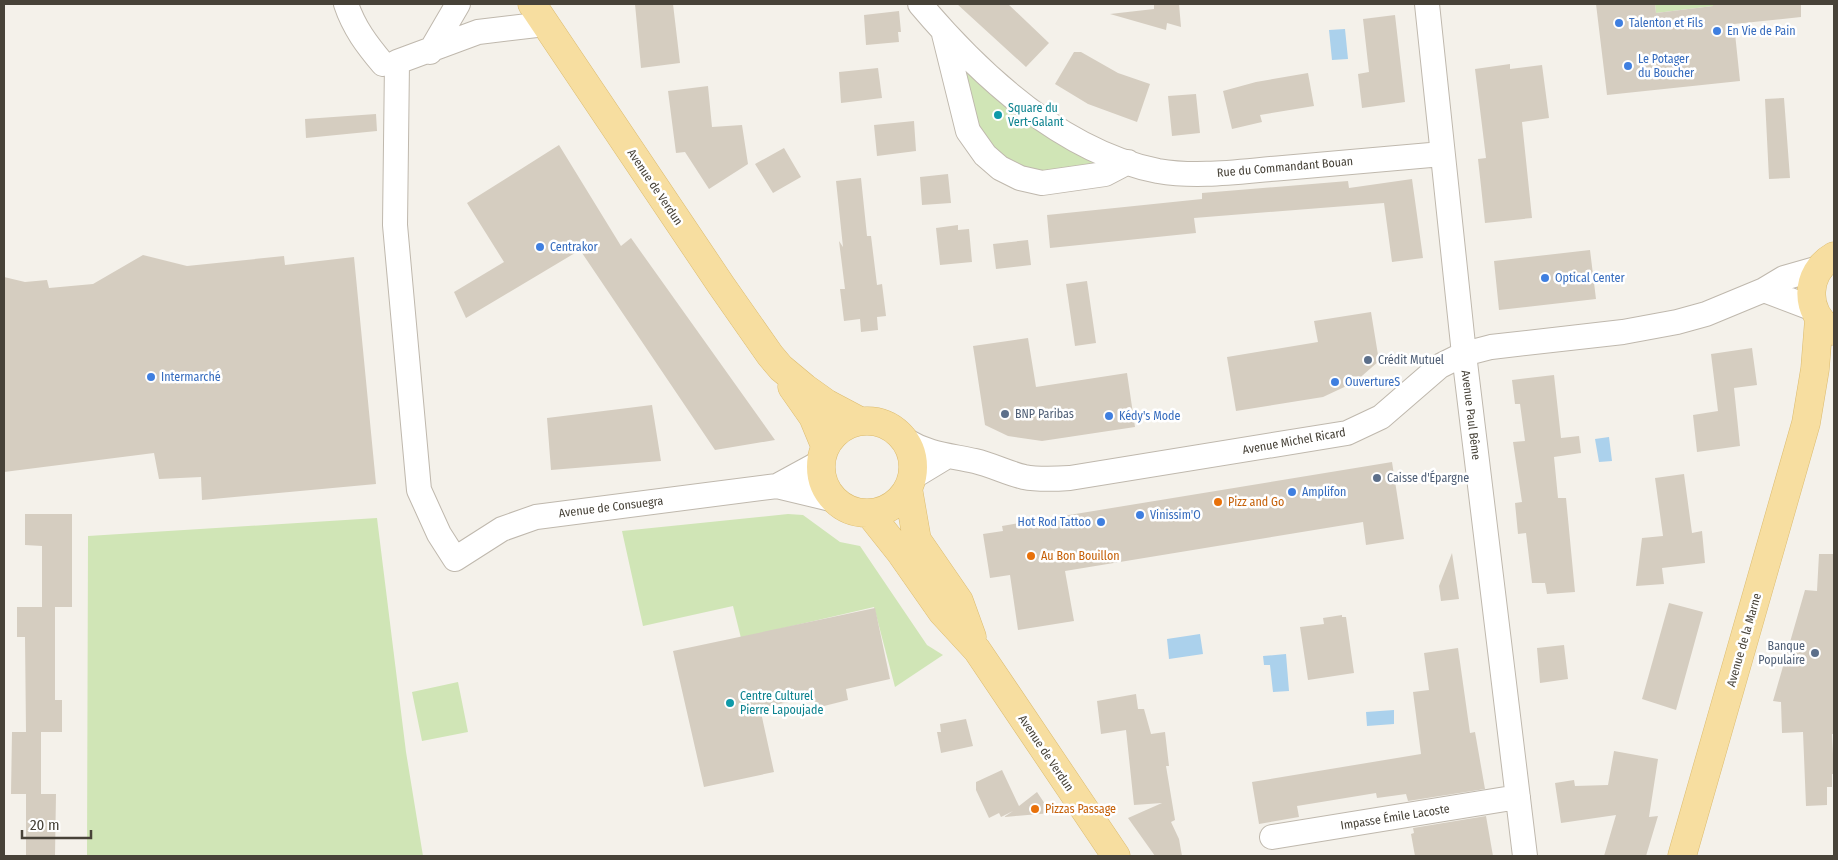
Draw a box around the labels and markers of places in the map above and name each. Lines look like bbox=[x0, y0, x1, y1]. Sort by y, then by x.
place label: Talenton et Fils bbox=[1629, 16, 1703, 30]
marker: Talenton et Fils bbox=[1613, 17, 1625, 29]
place label: En Vie de Pain bbox=[1727, 24, 1796, 38]
marker: En Vie de Pain bbox=[1711, 25, 1723, 37]
place label: Le Potager du Boucher bbox=[1638, 52, 1695, 80]
marker: Le Potager du Boucher bbox=[1622, 60, 1634, 72]
place label: Square du Vert-Galant bbox=[1008, 101, 1064, 129]
marker: Square du Vert-Galant bbox=[992, 109, 1004, 121]
place label: Centrakor bbox=[550, 240, 599, 254]
marker: Centrakor bbox=[534, 241, 546, 253]
place label: Optical Center bbox=[1555, 271, 1625, 285]
marker: Optical Center bbox=[1539, 272, 1551, 284]
place label: Crédit Mutuel bbox=[1378, 353, 1444, 367]
marker: Crédit Mutuel bbox=[1362, 354, 1374, 366]
place label: Intermarché bbox=[161, 370, 221, 384]
marker: Intermarché bbox=[145, 371, 157, 383]
place label: OuvertureS bbox=[1345, 375, 1400, 389]
marker: OuvertureS bbox=[1329, 376, 1341, 388]
place label: BNP Paribas bbox=[1015, 407, 1074, 421]
marker: BNP Paribas bbox=[999, 408, 1011, 420]
place label: Kédy's Mode bbox=[1119, 409, 1180, 423]
marker: Kédy's Mode bbox=[1103, 410, 1115, 422]
place label: Caisse d'Épargne bbox=[1387, 470, 1469, 485]
marker: Caisse d'Épargne bbox=[1371, 472, 1383, 484]
place label: Amplifon bbox=[1302, 485, 1346, 499]
marker: Amplifon bbox=[1286, 486, 1298, 498]
place label: Pizz and Go bbox=[1228, 495, 1284, 509]
marker: Pizz and Go bbox=[1212, 496, 1224, 508]
place label: Vinissim'O bbox=[1150, 508, 1201, 522]
marker: Vinissim'O bbox=[1134, 509, 1146, 521]
place label: Hot Rod Tattoo bbox=[1018, 515, 1091, 529]
marker: Hot Rod Tattoo bbox=[1095, 516, 1107, 528]
place label: Au Bon Bouillon bbox=[1041, 549, 1120, 563]
marker: Au Bon Bouillon bbox=[1025, 550, 1037, 562]
place label: Banque Populaire bbox=[1758, 639, 1805, 667]
marker: Banque Populaire bbox=[1809, 647, 1821, 659]
place label: Centre Culturel Pierre Lapoujade bbox=[740, 689, 823, 717]
marker: Centre Culturel Pierre Lapoujade bbox=[724, 697, 736, 709]
place label: Pizzas Passage bbox=[1045, 802, 1116, 816]
marker: Pizzas Passage bbox=[1029, 803, 1041, 815]

